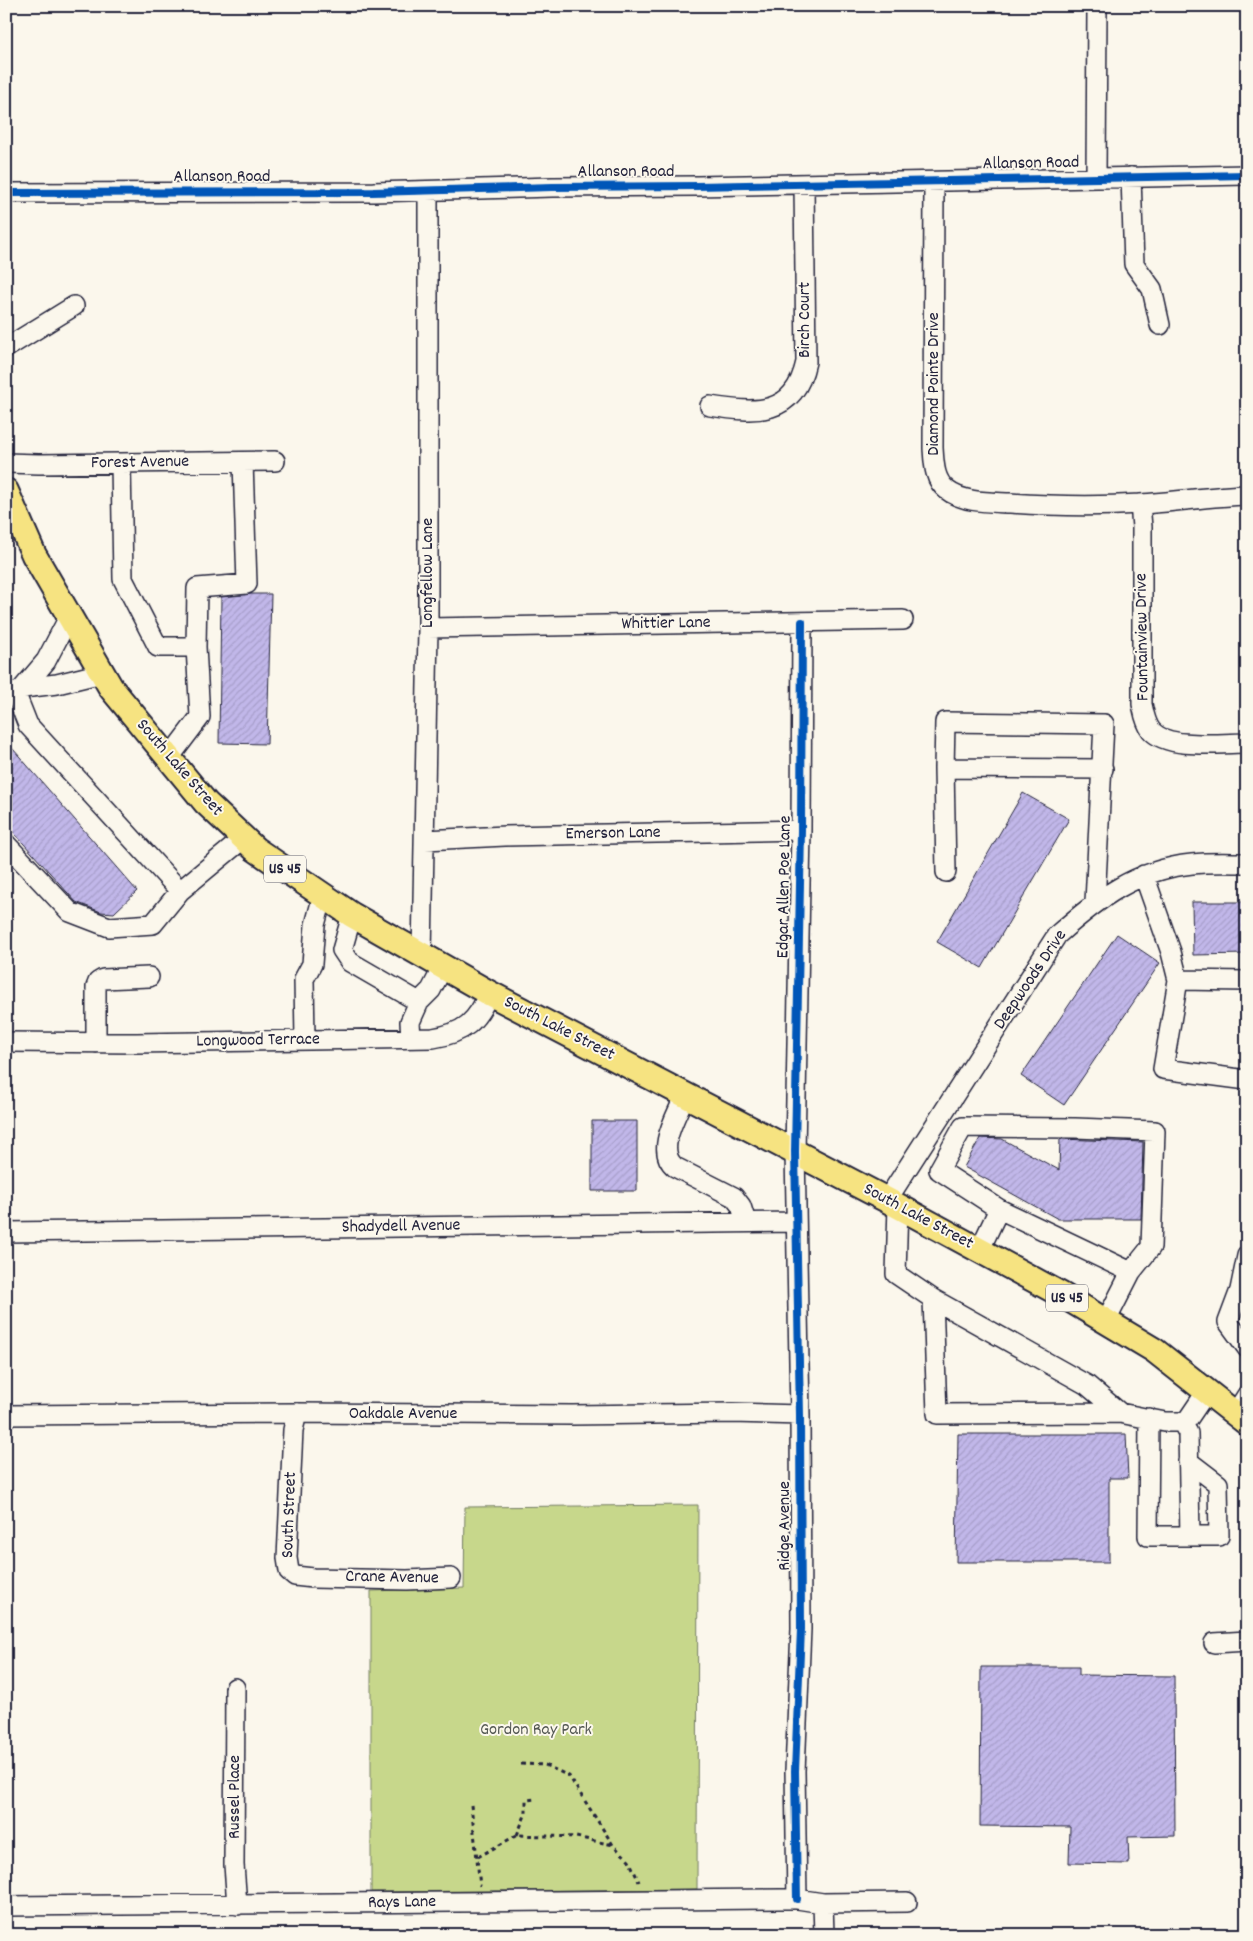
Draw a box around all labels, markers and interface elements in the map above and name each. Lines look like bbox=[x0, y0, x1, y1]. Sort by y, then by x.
street label: Allanson Road bbox=[982, 151, 1080, 177]
street label: Allanson Road bbox=[578, 160, 674, 185]
street label: Allanson Road bbox=[174, 165, 270, 190]
street label: Birch Court bbox=[793, 282, 818, 358]
street label: Diamond Pointe Drive bbox=[922, 312, 947, 456]
street label: Forest Avenue bbox=[91, 450, 189, 476]
street label: Longfellow Lane bbox=[416, 518, 441, 628]
street label: Fountainview Drive bbox=[1129, 573, 1157, 701]
street label: Whittier Lane bbox=[621, 611, 711, 637]
street label: South Lake Street bbox=[130, 714, 229, 822]
street label: Edgar Allen Poe Lane bbox=[771, 815, 799, 959]
street label: Emerson Lane bbox=[565, 821, 661, 847]
road number: US 45 bbox=[264, 856, 306, 882]
street label: Deepwoods Drive bbox=[988, 925, 1074, 1035]
street label: South Lake Street bbox=[499, 990, 619, 1068]
street label: Longwood Terrace bbox=[196, 1027, 320, 1055]
street label: South Lake Street bbox=[858, 1177, 978, 1257]
street label: Shadydell Avenue bbox=[341, 1213, 461, 1241]
road number: US 45 bbox=[1046, 1285, 1088, 1312]
street label: Oakdale Avenue bbox=[349, 1402, 457, 1427]
street label: South Street bbox=[276, 1471, 304, 1559]
street label: Ridge Avenue bbox=[773, 1481, 798, 1571]
street label: Crane Avenue bbox=[345, 1565, 439, 1591]
park label: Gordon Ray Park bbox=[480, 1718, 592, 1743]
street label: Russel Place bbox=[223, 1755, 248, 1839]
street label: Rays Lane bbox=[368, 1890, 436, 1916]

